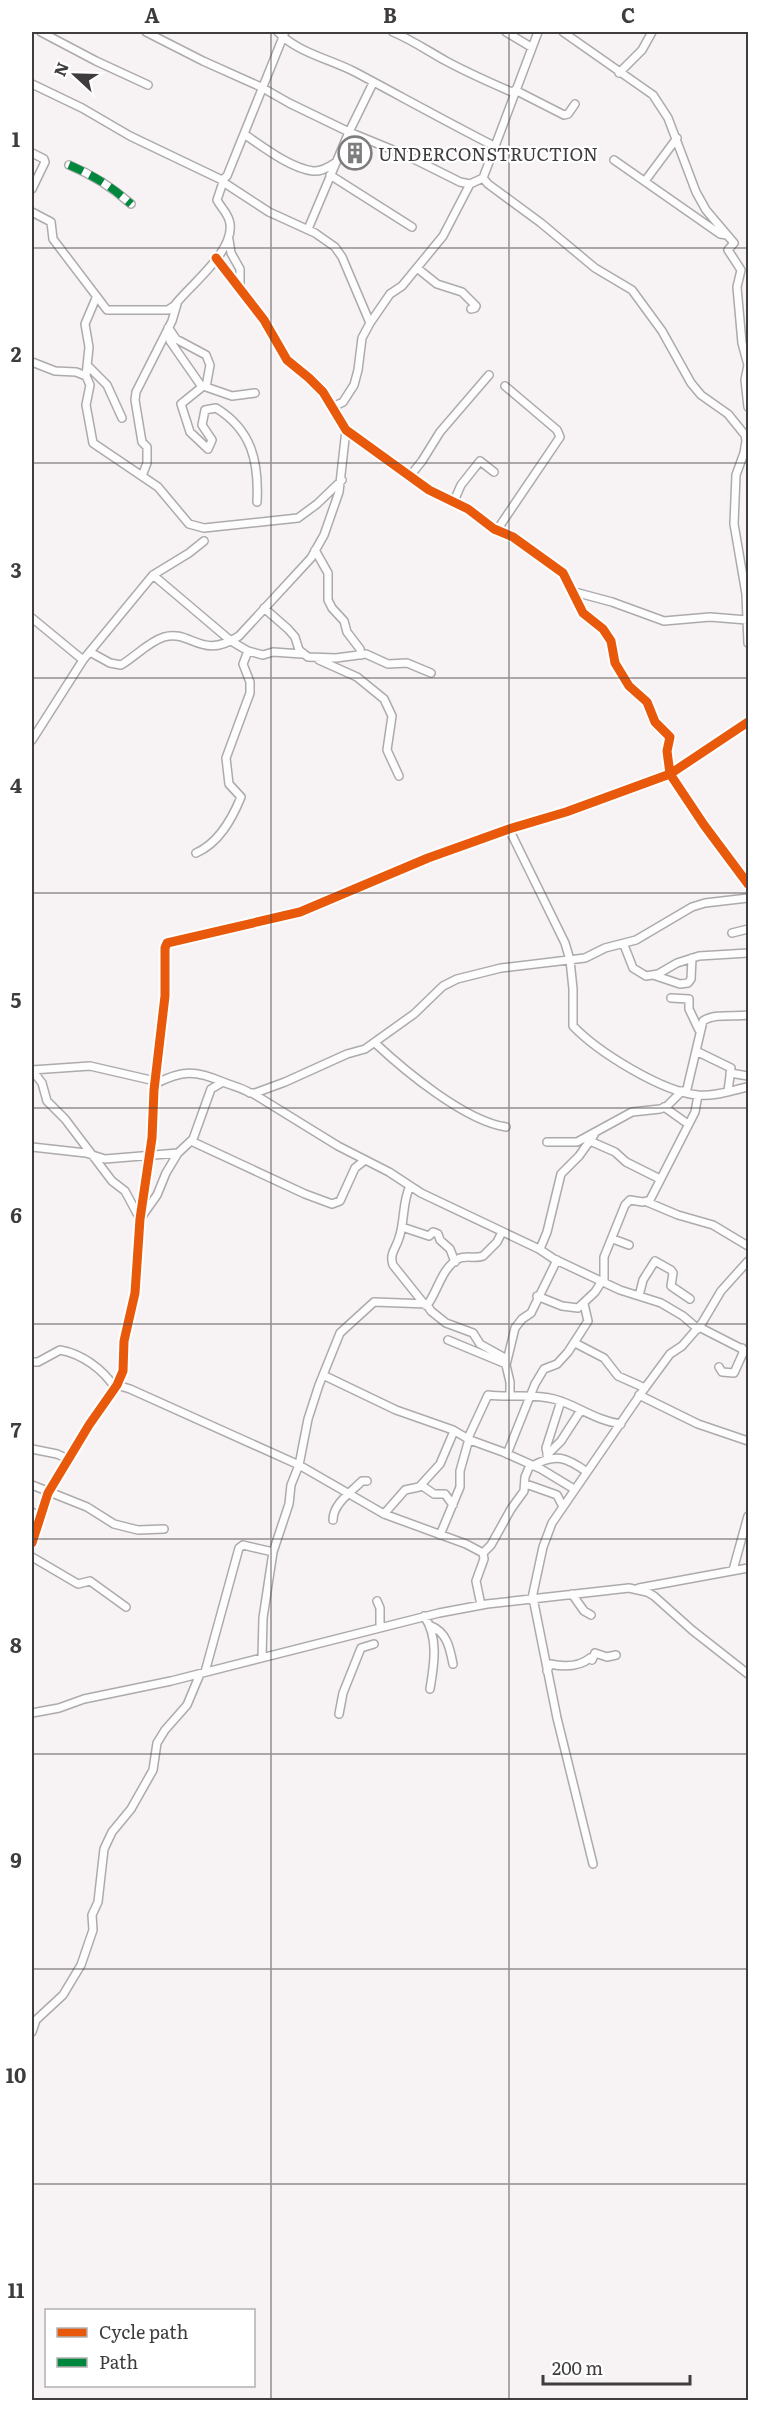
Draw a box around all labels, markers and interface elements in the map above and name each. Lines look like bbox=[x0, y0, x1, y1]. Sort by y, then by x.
text: A bbox=[144, 0, 160, 29]
text: B bbox=[383, 0, 397, 29]
text: C bbox=[621, 0, 635, 29]
north arrow bbox=[45, 45, 105, 105]
text: N bbox=[47, 58, 74, 80]
text: 1 bbox=[12, 123, 20, 153]
building icon: UNDERCONSTRUCTION bbox=[337, 135, 373, 171]
place label: UNDERCONSTRUCTION bbox=[378, 140, 598, 167]
text: 2 bbox=[11, 338, 22, 368]
text: 3 bbox=[10, 554, 22, 584]
text: 4 bbox=[10, 769, 22, 799]
text: 5 bbox=[11, 984, 22, 1014]
text: 6 bbox=[10, 1199, 22, 1229]
text: 7 bbox=[11, 1414, 22, 1444]
text: 8 bbox=[10, 1629, 22, 1659]
text: 9 bbox=[10, 1844, 22, 1874]
text: 10 bbox=[6, 2059, 26, 2089]
text: 11 bbox=[8, 2274, 24, 2304]
legend bbox=[45, 2309, 255, 2387]
text: Cycle path bbox=[99, 2318, 188, 2345]
text: Path bbox=[99, 2348, 138, 2375]
scale bar bbox=[543, 2348, 690, 2386]
text: 200 m bbox=[552, 2354, 603, 2381]

